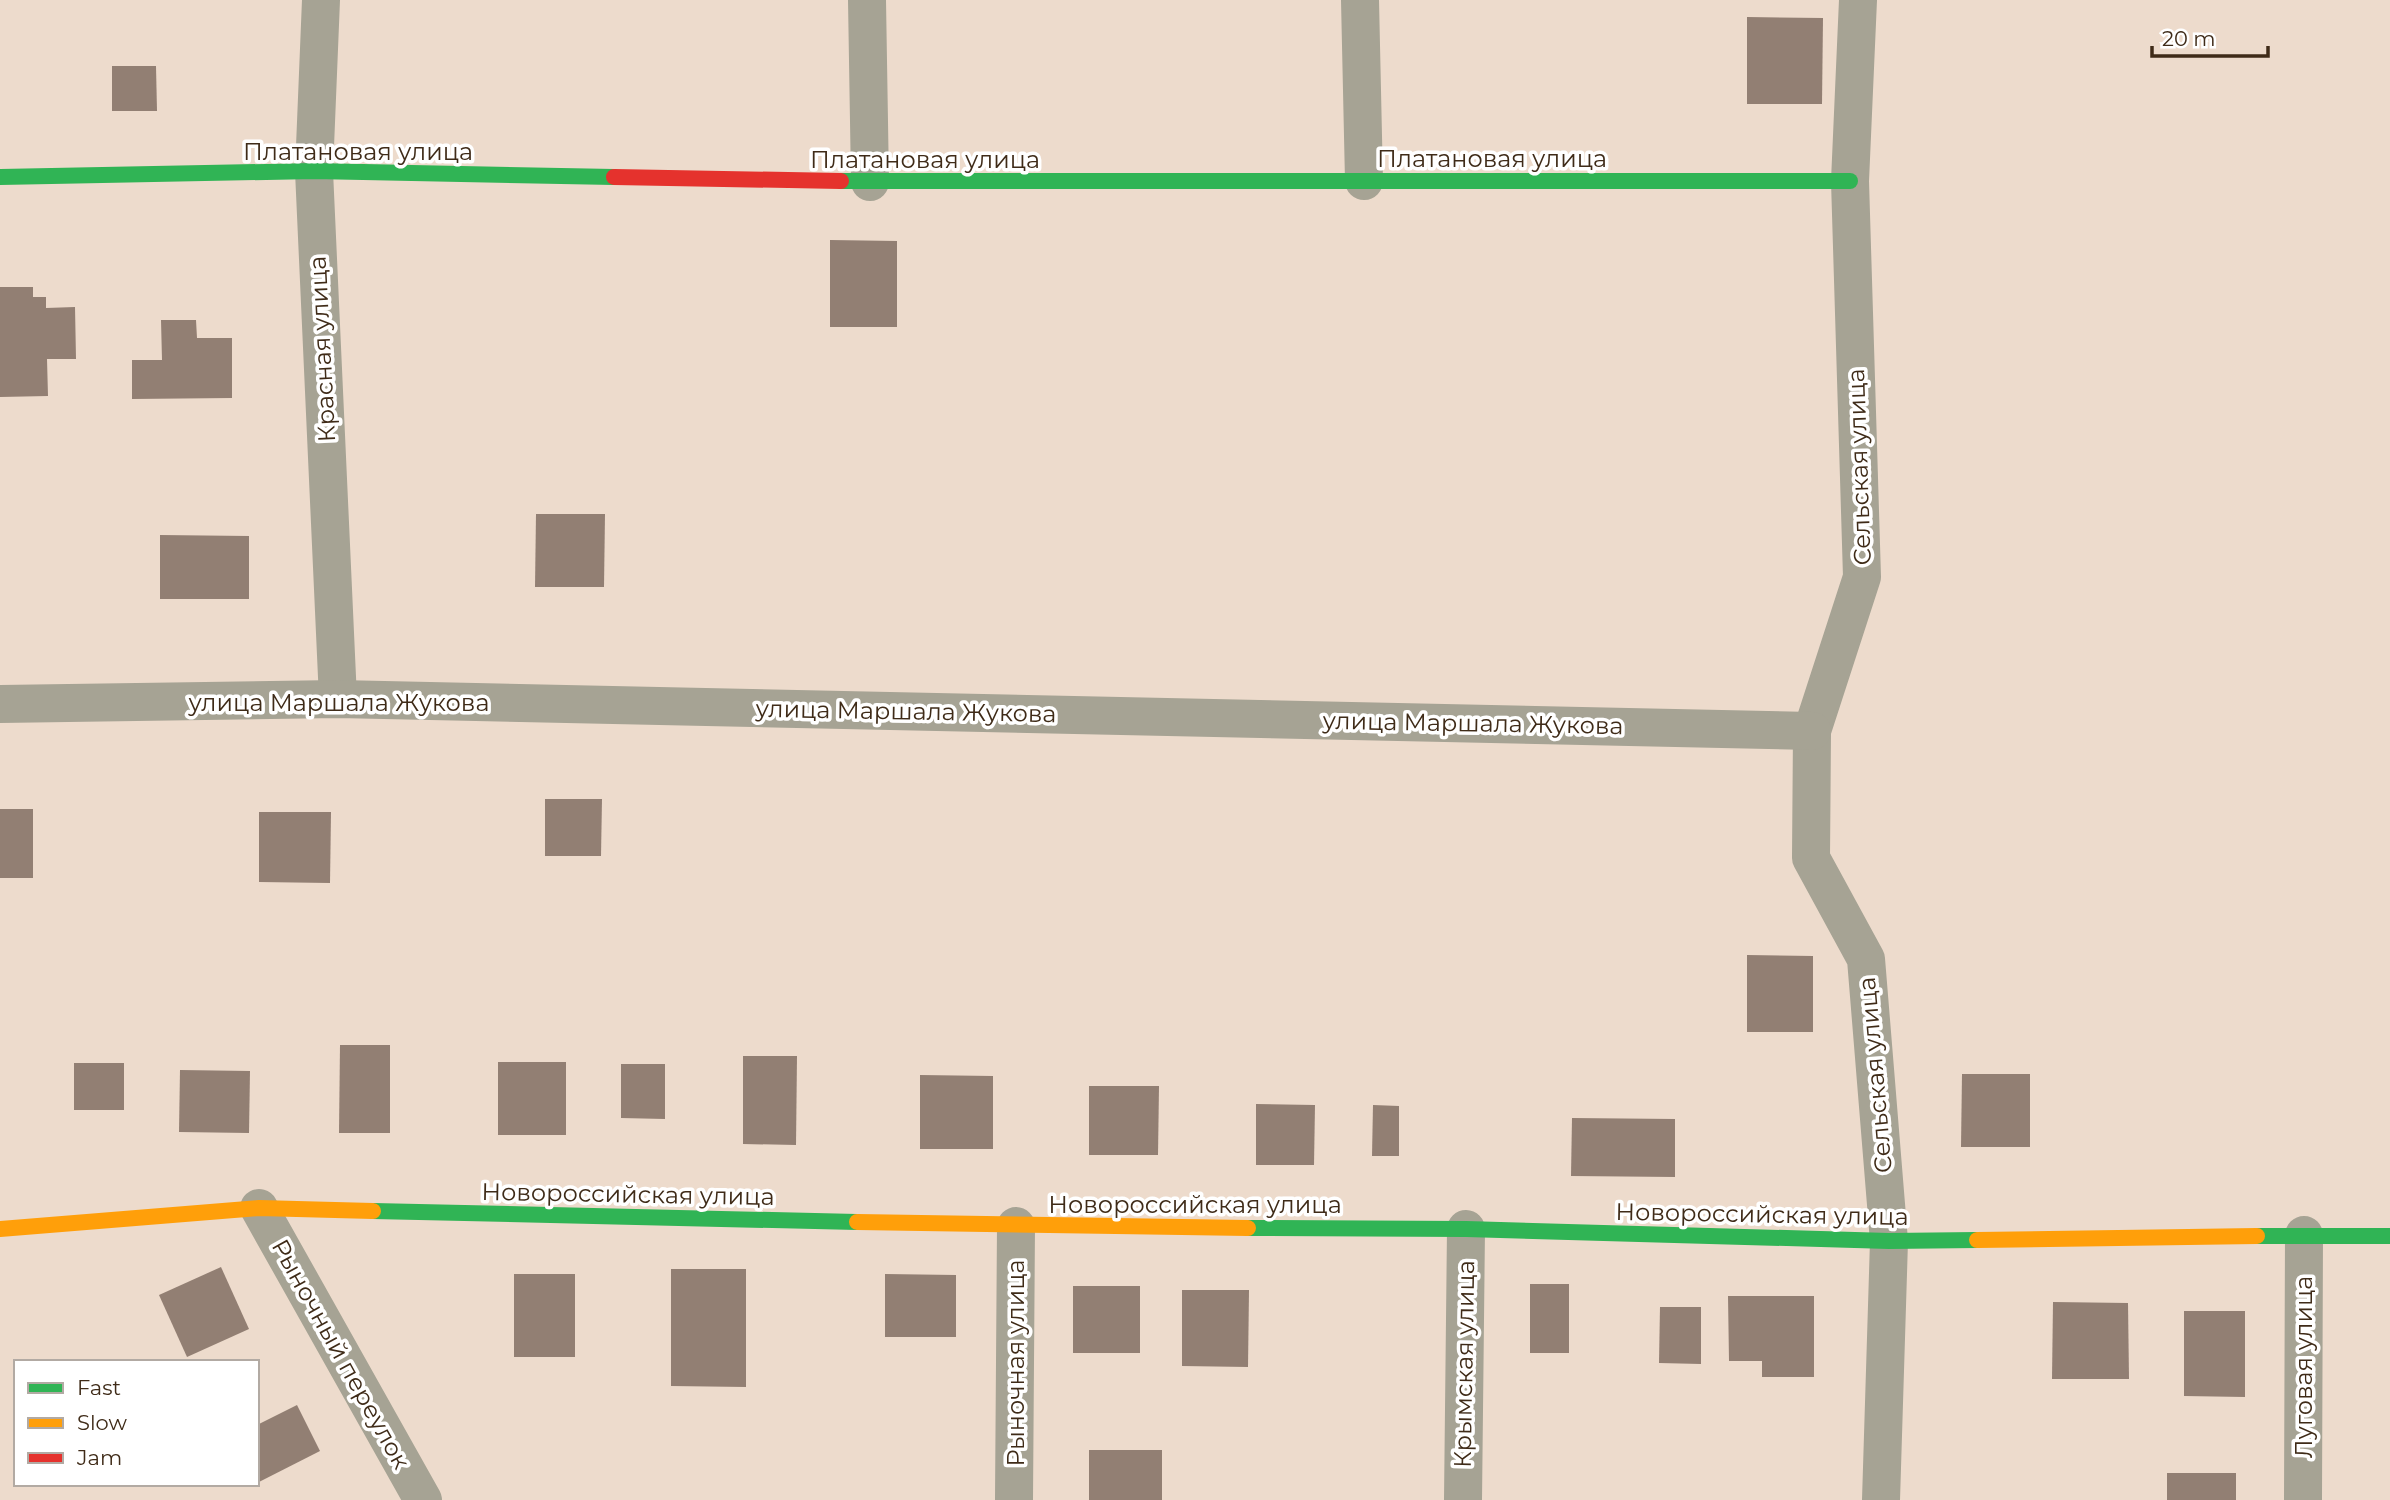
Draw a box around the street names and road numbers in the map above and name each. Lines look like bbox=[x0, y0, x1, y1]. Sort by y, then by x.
street label: Платановая улица bbox=[243, 137, 473, 166]
street label: Платановая улица bbox=[1377, 144, 1607, 173]
street label: Платановая улица bbox=[810, 145, 1040, 174]
street label: Красная улица bbox=[303, 255, 341, 443]
street label: Сельская улица bbox=[1841, 368, 1877, 566]
street label: улица Маршала Жукова bbox=[188, 688, 489, 717]
street label: улица Маршала Жукова bbox=[754, 694, 1057, 728]
street label: улица Маршала Жукова bbox=[1321, 706, 1624, 740]
street label: Сельская улица bbox=[1852, 976, 1898, 1174]
street label: Новороссийская улица bbox=[481, 1177, 775, 1211]
street label: Новороссийская улица bbox=[1048, 1190, 1342, 1219]
street label: Новороссийская улица bbox=[1615, 1197, 1909, 1231]
street label: Рыночный переулок bbox=[266, 1234, 416, 1474]
street label: Рыночная улица bbox=[1001, 1259, 1030, 1467]
street label: Крымская улица bbox=[1448, 1260, 1480, 1468]
street label: Луговая улица bbox=[2289, 1276, 2318, 1458]

